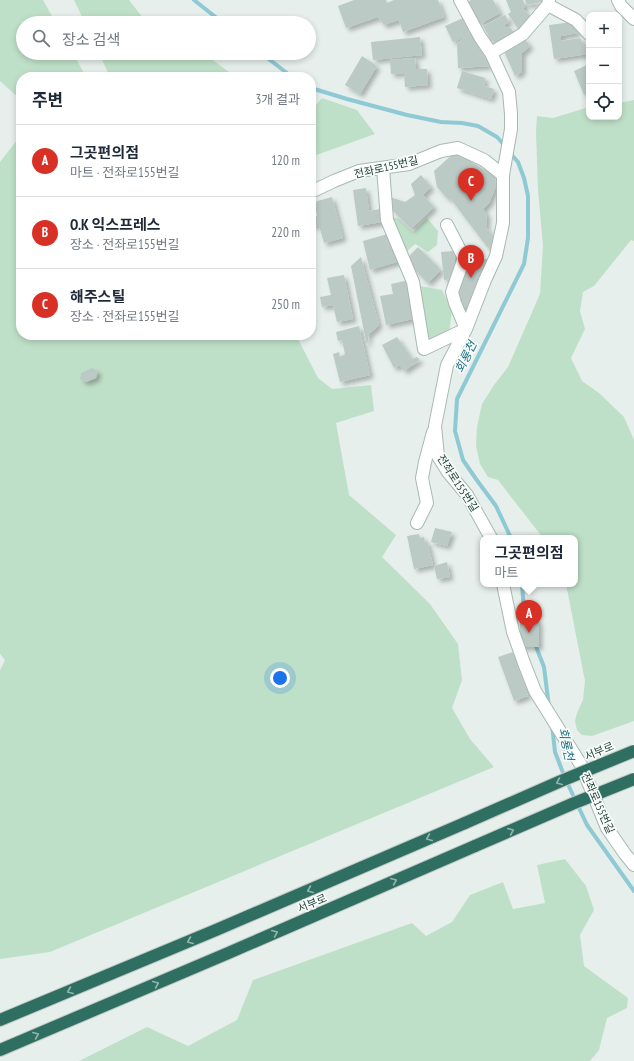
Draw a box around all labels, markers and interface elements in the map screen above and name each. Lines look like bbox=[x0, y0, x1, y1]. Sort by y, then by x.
map controls bbox=[586, 12, 622, 120]
button: + bbox=[586, 12, 622, 48]
search box bbox=[16, 16, 316, 60]
icon: search bbox=[30, 27, 52, 49]
text: 장소 검색 bbox=[62, 30, 120, 49]
button: − bbox=[586, 48, 622, 84]
button: locate bbox=[586, 84, 622, 120]
text: 주변 bbox=[32, 89, 63, 111]
text: 3개 결과 bbox=[256, 91, 300, 108]
text: 그곳편의점 bbox=[70, 143, 139, 162]
text: A bbox=[42, 152, 48, 169]
text: 120 m bbox=[271, 152, 300, 169]
street label: 전좌로155번길 bbox=[353, 153, 419, 181]
text: 마트 · 전좌로155번길 bbox=[70, 164, 180, 181]
pin: C bbox=[458, 168, 484, 201]
text: O.K 익스프레스 bbox=[70, 215, 161, 234]
text: B bbox=[42, 224, 48, 241]
text: 220 m bbox=[271, 224, 300, 241]
text: 장소 · 전좌로155번길 bbox=[70, 236, 180, 253]
pin: B bbox=[458, 245, 484, 278]
text: 해주스틸 bbox=[70, 287, 125, 306]
text: C bbox=[42, 296, 48, 313]
text: 250 m bbox=[271, 296, 300, 313]
text: 장소 · 전좌로155번길 bbox=[70, 308, 180, 325]
water label: 회룡천 bbox=[452, 337, 480, 375]
street label: 전좌로155번길 bbox=[434, 452, 482, 514]
popup bbox=[480, 535, 578, 587]
text: 그곳편의점 bbox=[494, 543, 564, 562]
text: 마트 bbox=[494, 564, 518, 581]
pin: A bbox=[516, 600, 542, 633]
your location bbox=[270, 668, 290, 688]
water label: 회룡천 bbox=[556, 726, 578, 764]
street label: 서부로 bbox=[582, 739, 616, 763]
street label: 전좌로155번길 bbox=[578, 770, 618, 836]
one-way arrow bbox=[556, 777, 564, 785]
one-way arrow bbox=[506, 828, 514, 836]
one-way arrow bbox=[426, 834, 433, 842]
one-way arrow bbox=[390, 878, 398, 886]
one-way arrow bbox=[306, 885, 313, 893]
street label: 서부로 bbox=[295, 891, 329, 915]
one-way arrow bbox=[271, 930, 278, 938]
one-way arrow bbox=[187, 936, 194, 944]
one-way arrow bbox=[151, 981, 159, 989]
one-way arrow bbox=[67, 986, 74, 994]
one-way arrow bbox=[31, 1032, 39, 1040]

